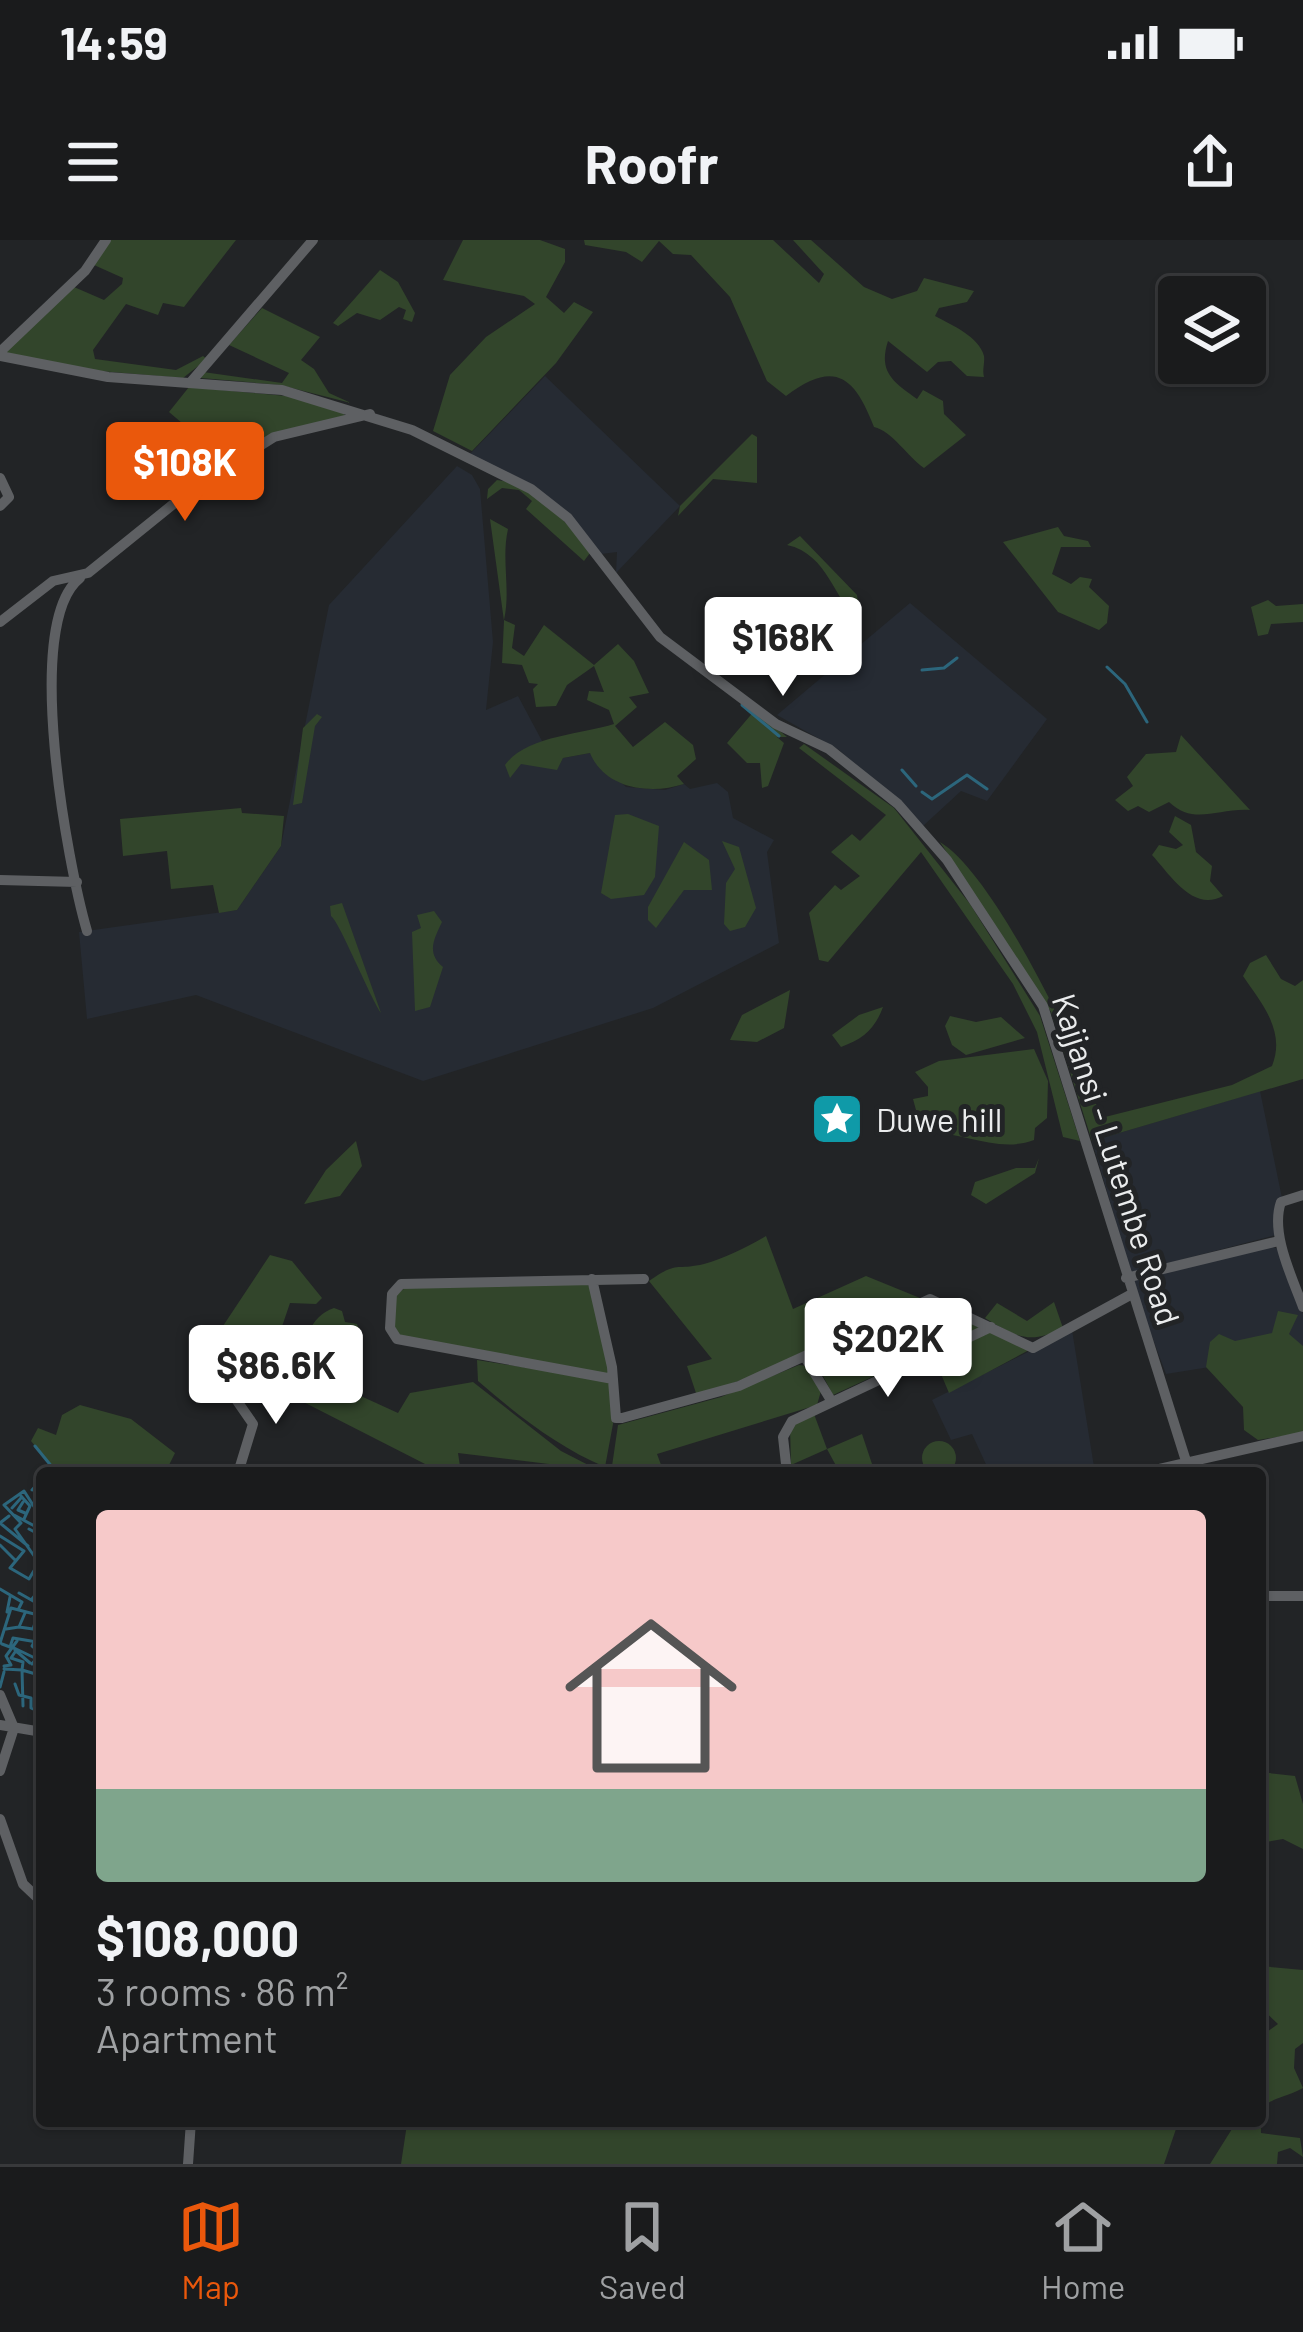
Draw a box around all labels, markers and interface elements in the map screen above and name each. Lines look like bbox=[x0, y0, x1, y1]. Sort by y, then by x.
text: 14:59 bbox=[60, 15, 168, 69]
icon: menu bbox=[60, 129, 126, 195]
icon: share bbox=[1177, 129, 1243, 195]
text: Roofr bbox=[585, 130, 718, 195]
map controls bbox=[1158, 276, 1266, 384]
button: layers bbox=[1158, 276, 1266, 384]
pin: $108K bbox=[101, 422, 269, 524]
text: $108K bbox=[133, 437, 237, 484]
pin: $168K bbox=[699, 597, 867, 699]
text: $168K bbox=[732, 612, 834, 659]
street label: Kajjansi - Lutembe Road bbox=[1045, 988, 1189, 1330]
place icon: Duwe hill bbox=[809, 1091, 865, 1147]
place label: Duwe hill bbox=[876, 1099, 1002, 1139]
pin: $202K bbox=[804, 1298, 972, 1400]
text: $202K bbox=[832, 1313, 944, 1360]
pin: $86.6K bbox=[178, 1325, 374, 1427]
text: $86.6K bbox=[216, 1340, 336, 1387]
icon: home bbox=[543, 1588, 759, 1804]
text: $108,000 bbox=[96, 1906, 299, 1967]
text: 3 rooms · 86 m² bbox=[96, 1967, 348, 2014]
text: Apartment bbox=[96, 2014, 278, 2061]
tab: Map bbox=[178, 2194, 244, 2306]
tab: Saved bbox=[599, 2194, 686, 2306]
tab: Home bbox=[1041, 2194, 1125, 2306]

